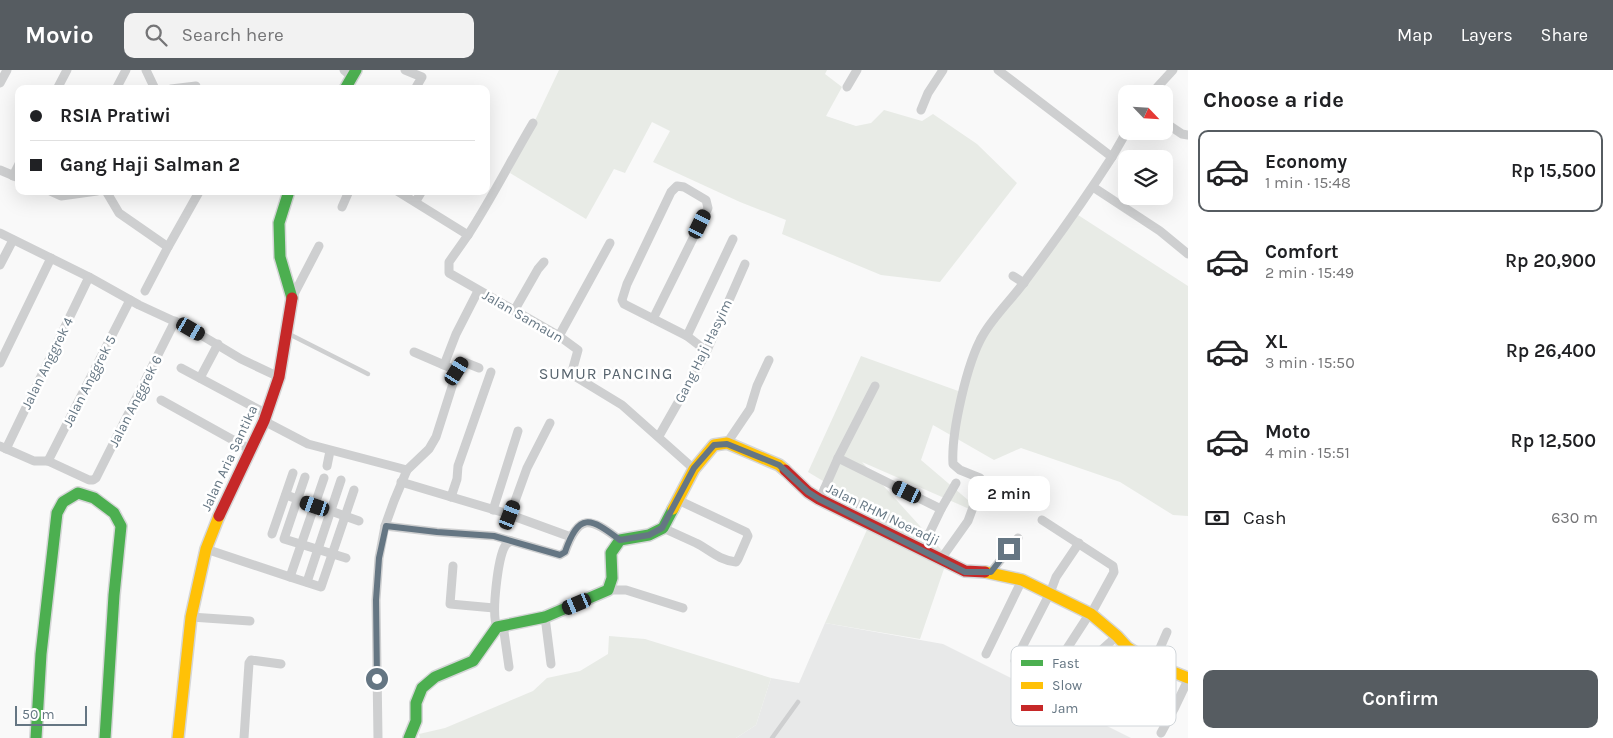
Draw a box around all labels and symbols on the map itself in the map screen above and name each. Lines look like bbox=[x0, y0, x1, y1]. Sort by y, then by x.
north arrow bbox=[1118, 85, 1172, 140]
car bbox=[686, 207, 713, 241]
street label: Jalan Samaun bbox=[479, 286, 566, 346]
street label: Gang Haji Hasyim bbox=[671, 297, 736, 406]
street label: Jalan Anggrek 4 bbox=[18, 314, 77, 412]
car bbox=[174, 315, 207, 343]
street label: Jalan Anggrek 5 bbox=[59, 333, 120, 430]
street label: Jalan Anggrek 6 bbox=[105, 353, 166, 450]
car bbox=[442, 354, 471, 388]
district label: SUMUR PANCING bbox=[539, 364, 673, 383]
street label: Jalan Aria Santika bbox=[198, 403, 261, 514]
callout: 2 min bbox=[968, 476, 1050, 512]
car bbox=[890, 479, 923, 505]
street label: Jalan RHM Noeradji bbox=[823, 480, 942, 549]
car bbox=[298, 494, 331, 518]
car bbox=[497, 498, 522, 532]
route end bbox=[998, 538, 1020, 560]
car bbox=[560, 591, 593, 617]
legend bbox=[1011, 646, 1176, 726]
text: Fast bbox=[1052, 655, 1079, 672]
route start bbox=[366, 668, 388, 690]
text: Slow bbox=[1052, 677, 1082, 694]
text: Jam bbox=[1052, 700, 1078, 717]
scale bar bbox=[15, 703, 88, 726]

